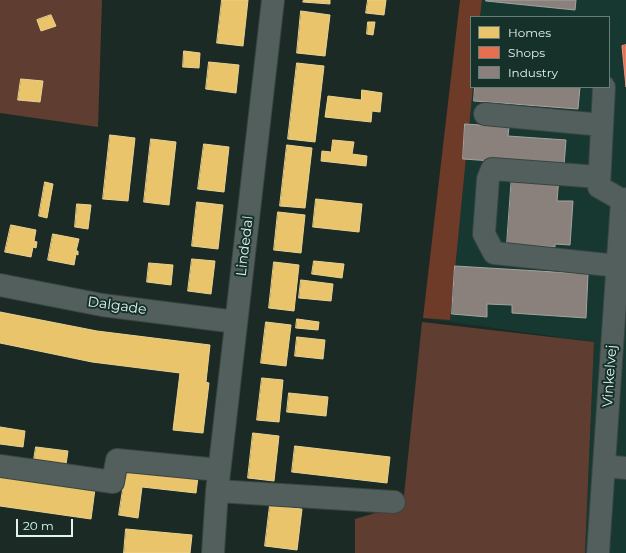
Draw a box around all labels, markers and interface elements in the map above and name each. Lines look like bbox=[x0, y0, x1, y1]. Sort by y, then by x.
legend bbox=[470, 16, 610, 88]
text: Homes bbox=[508, 25, 551, 40]
text: Shops bbox=[508, 45, 545, 60]
text: Industry bbox=[508, 65, 558, 80]
street label: Lindedal bbox=[233, 215, 257, 277]
street label: Dalgade bbox=[86, 294, 148, 318]
street label: Vinkelvej bbox=[599, 344, 621, 408]
scale bar bbox=[18, 511, 75, 537]
text: 20 m bbox=[23, 518, 54, 533]

